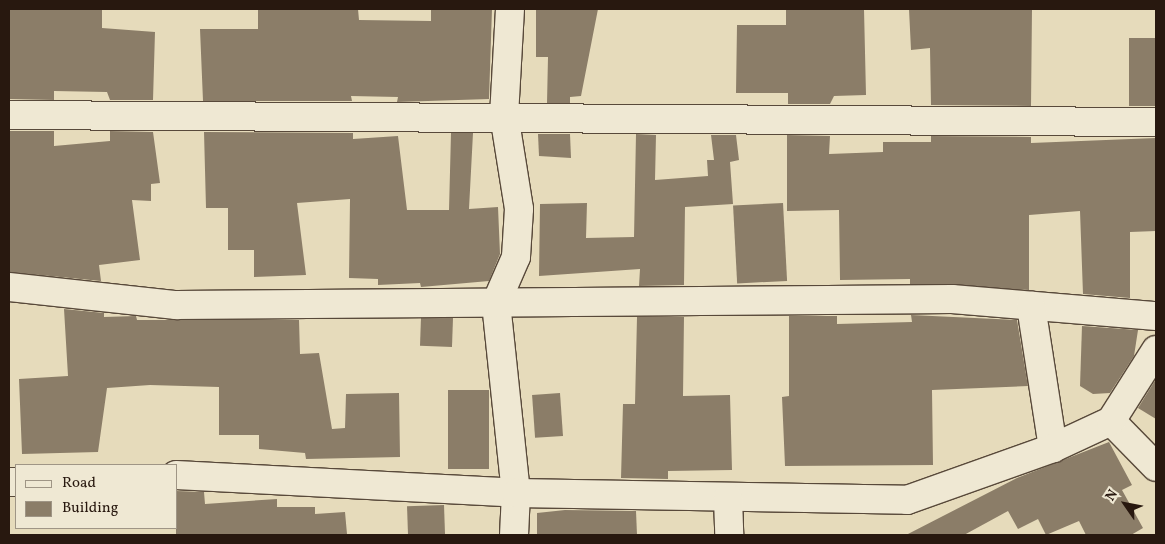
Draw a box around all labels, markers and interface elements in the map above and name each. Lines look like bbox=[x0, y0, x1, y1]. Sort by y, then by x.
legend bbox=[15, 464, 178, 529]
text: Road bbox=[62, 473, 96, 494]
north arrow bbox=[1100, 479, 1150, 529]
text: N bbox=[1101, 486, 1123, 505]
text: Building bbox=[62, 498, 118, 519]

